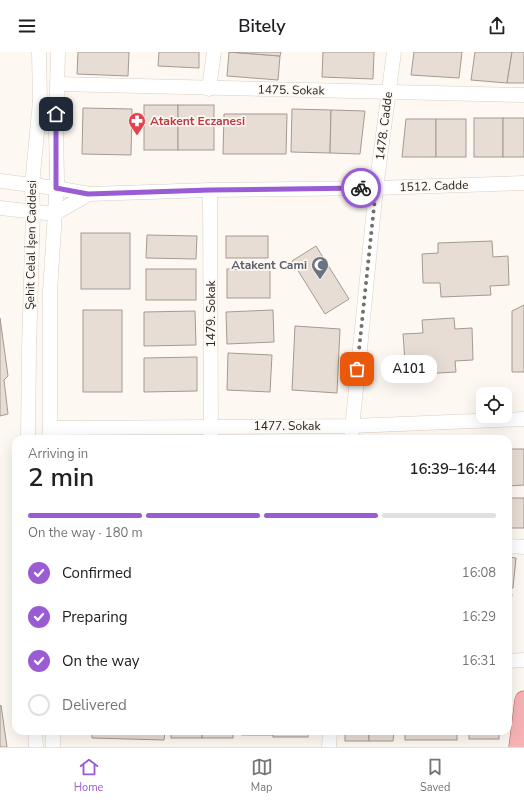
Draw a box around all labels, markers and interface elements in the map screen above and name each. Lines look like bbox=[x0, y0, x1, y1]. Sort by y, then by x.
text: Bitely bbox=[238, 14, 286, 38]
icon: menu bbox=[16, 15, 38, 37]
icon: share bbox=[486, 15, 508, 37]
street label: 1475. Sokak bbox=[257, 81, 326, 99]
street label: 1478. Cadde bbox=[372, 91, 396, 161]
pin bbox=[39, 97, 73, 131]
icon: home bbox=[45, 103, 67, 125]
pharmacy icon: Atakent Eczanesi bbox=[127, 111, 147, 136]
place label: Atakent Eczanesi bbox=[150, 113, 245, 129]
courier bbox=[341, 168, 381, 208]
icon: bike bbox=[350, 177, 372, 199]
street label: 1512. Cadde bbox=[399, 177, 469, 195]
street label: Şehit Celal İşen Caddesi bbox=[22, 180, 40, 310]
mosque icon: Atakent Cami bbox=[310, 255, 330, 280]
place label: Atakent Cami bbox=[231, 257, 307, 273]
street label: 1479. Sokak bbox=[203, 280, 219, 347]
pin bbox=[340, 352, 374, 386]
callout: A101 bbox=[381, 355, 437, 383]
icon: bag bbox=[346, 358, 368, 380]
text: A101 bbox=[393, 360, 425, 378]
map controls bbox=[476, 387, 512, 423]
button: locate bbox=[476, 387, 512, 423]
street label: 1477. Sokak bbox=[254, 418, 321, 434]
text: Arriving in bbox=[28, 445, 88, 463]
text: 16:39–16:44 bbox=[409, 459, 496, 479]
text: 2 min bbox=[28, 460, 94, 495]
text: On the way · 180 m bbox=[28, 524, 143, 542]
icon: check bbox=[28, 562, 50, 584]
text: Confirmed bbox=[62, 563, 132, 583]
text: 16:08 bbox=[462, 564, 496, 582]
icon: check bbox=[28, 606, 50, 628]
text: Preparing bbox=[62, 607, 127, 627]
text: 16:29 bbox=[462, 608, 496, 626]
icon: check bbox=[28, 650, 50, 672]
text: On the way bbox=[62, 651, 140, 671]
text: 16:31 bbox=[462, 652, 496, 670]
text: Delivered bbox=[62, 695, 127, 715]
tab: Home bbox=[74, 756, 103, 795]
tab: Map bbox=[251, 756, 273, 795]
tab: Saved bbox=[420, 756, 450, 795]

